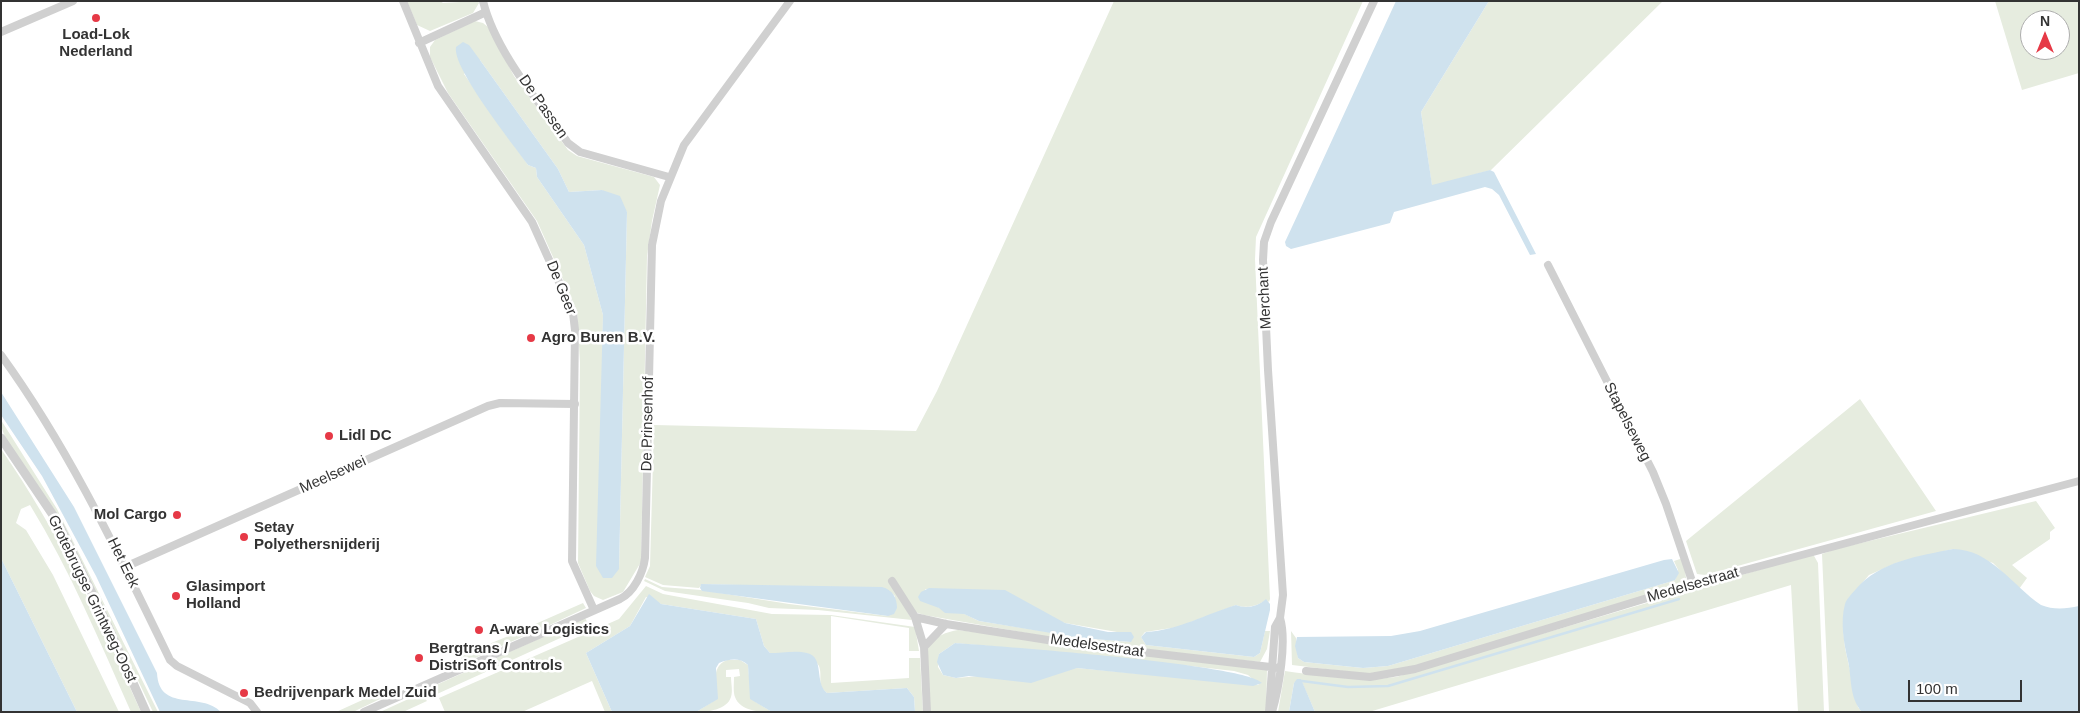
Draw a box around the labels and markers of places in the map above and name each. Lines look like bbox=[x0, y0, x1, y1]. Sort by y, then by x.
marker: Load-Lok Nederland bbox=[90, 12, 102, 24]
place label: Load-Lok Nederland bbox=[59, 26, 133, 61]
place label: Agro Buren B.V. bbox=[541, 329, 655, 347]
marker: Agro Buren B.V. bbox=[525, 332, 537, 344]
place label: Lidl DC bbox=[339, 427, 391, 445]
marker: Lidl DC bbox=[323, 430, 335, 442]
place label: Mol Cargo bbox=[94, 506, 167, 524]
marker: Mol Cargo bbox=[171, 509, 183, 521]
place label: Setay Polyethersnijderij bbox=[254, 519, 380, 554]
marker: Setay Polyethersnijderij bbox=[238, 531, 250, 543]
place label: Glasimport Holland bbox=[186, 578, 265, 613]
marker: Glasimport Holland bbox=[170, 590, 182, 602]
place label: A-ware Logistics bbox=[489, 621, 609, 639]
marker: A-ware Logistics bbox=[473, 624, 485, 636]
place label: Bergtrans / DistriSoft Controls bbox=[429, 640, 562, 675]
marker: Bergtrans / DistriSoft Controls bbox=[413, 652, 425, 664]
place label: Bedrijvenpark Medel Zuid bbox=[254, 684, 437, 702]
marker: Bedrijvenpark Medel Zuid bbox=[238, 687, 250, 699]

